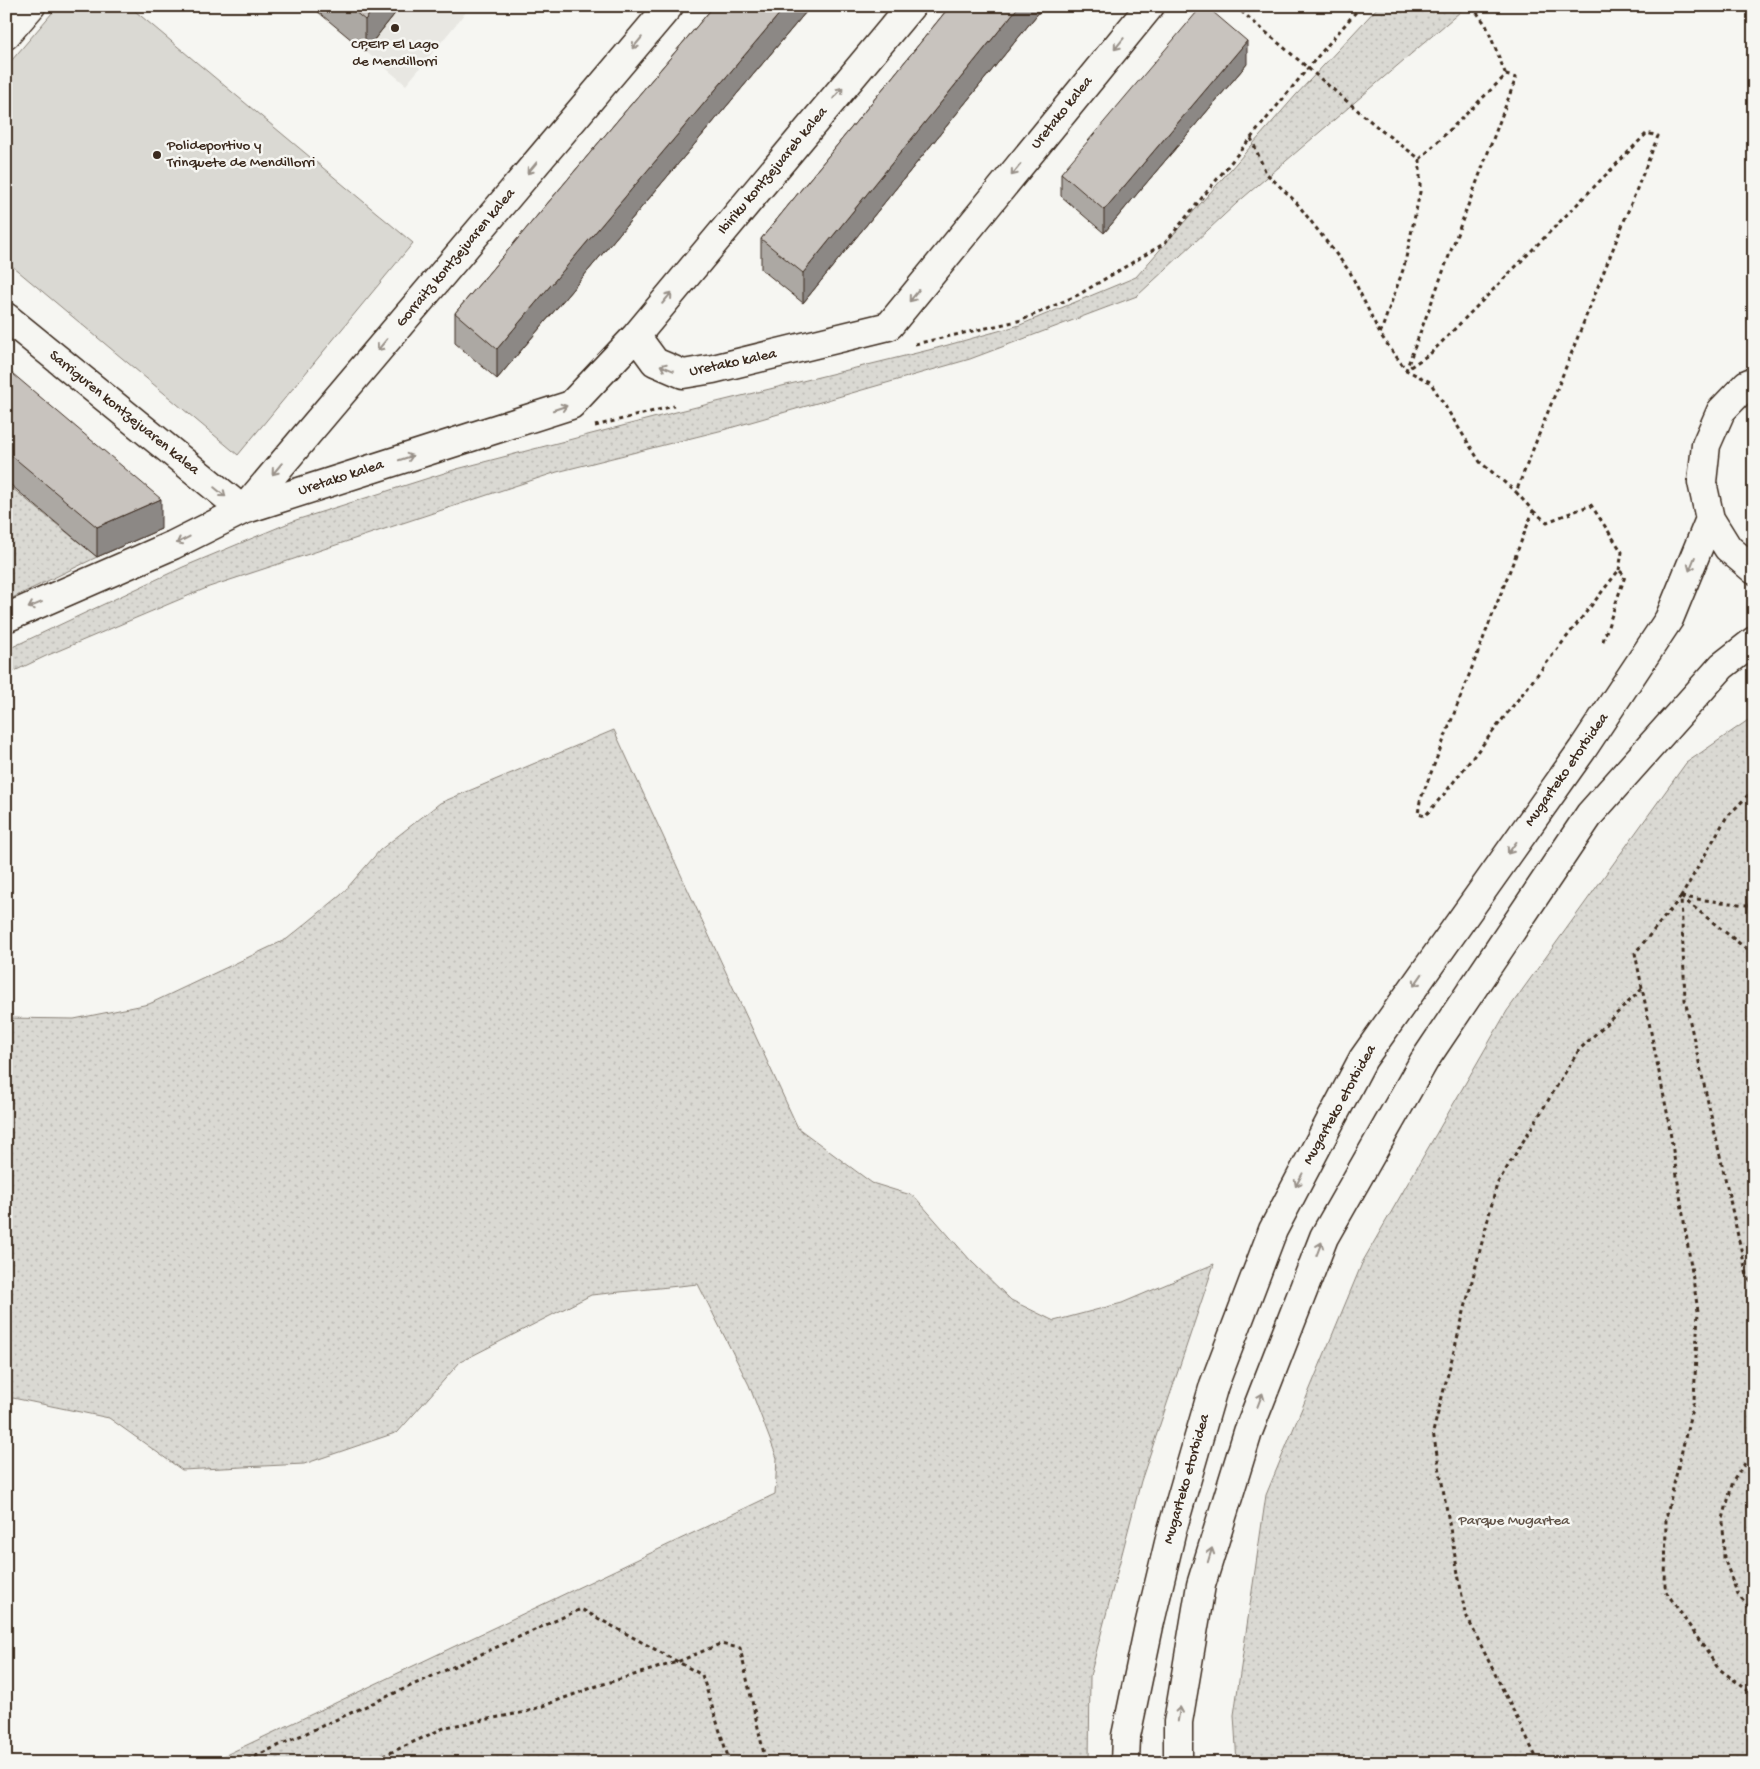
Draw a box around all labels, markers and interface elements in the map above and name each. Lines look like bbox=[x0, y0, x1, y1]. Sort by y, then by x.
marker: CPEIP El Lago de Mendillorri bbox=[389, 22, 401, 34]
place label: CPEIP El Lago de Mendillorri bbox=[351, 36, 439, 71]
one-way arrow bbox=[632, 37, 643, 50]
one-way arrow bbox=[1113, 37, 1124, 50]
street label: Uretako kalea bbox=[1027, 72, 1097, 153]
one-way arrow bbox=[833, 87, 844, 100]
street label: Ibiriku kontzejuareb kalea bbox=[714, 103, 832, 239]
place label: Polideportivo y Trinquete de Mendillorri bbox=[166, 137, 315, 172]
marker: Polideportivo y Trinquete de Mendillorri bbox=[151, 149, 163, 161]
one-way arrow bbox=[527, 161, 538, 174]
one-way arrow bbox=[1011, 163, 1022, 176]
street label: Gorraitz kontzejuaren kalea bbox=[393, 184, 520, 331]
one-way arrow bbox=[908, 289, 919, 302]
one-way arrow bbox=[661, 292, 672, 305]
one-way arrow bbox=[377, 338, 388, 351]
street label: Uretako kalea bbox=[688, 345, 779, 381]
street label: Sarriguren kontzejuaren kalea bbox=[45, 347, 203, 480]
one-way arrow bbox=[660, 362, 675, 372]
one-way arrow bbox=[552, 403, 568, 412]
one-way arrow bbox=[397, 452, 413, 462]
street label: Uretako kalea bbox=[296, 456, 387, 500]
one-way arrow bbox=[272, 462, 283, 475]
one-way arrow bbox=[213, 486, 226, 497]
one-way arrow bbox=[176, 535, 191, 545]
one-way arrow bbox=[1687, 556, 1696, 571]
one-way arrow bbox=[28, 601, 43, 611]
street label: Mugarteko etorbidea bbox=[1521, 709, 1613, 830]
one-way arrow bbox=[1507, 841, 1517, 855]
one-way arrow bbox=[1413, 973, 1423, 987]
street label: Mugarteko etorbidea bbox=[1300, 1041, 1381, 1168]
one-way arrow bbox=[1294, 1172, 1304, 1187]
one-way arrow bbox=[1315, 1242, 1325, 1257]
one-way arrow bbox=[1256, 1393, 1265, 1408]
street label: Mugarteko etorbidea bbox=[1160, 1411, 1214, 1546]
park label: Parque Mugartea bbox=[1457, 1512, 1570, 1530]
one-way arrow bbox=[1205, 1547, 1215, 1563]
one-way arrow bbox=[1175, 1706, 1185, 1722]

